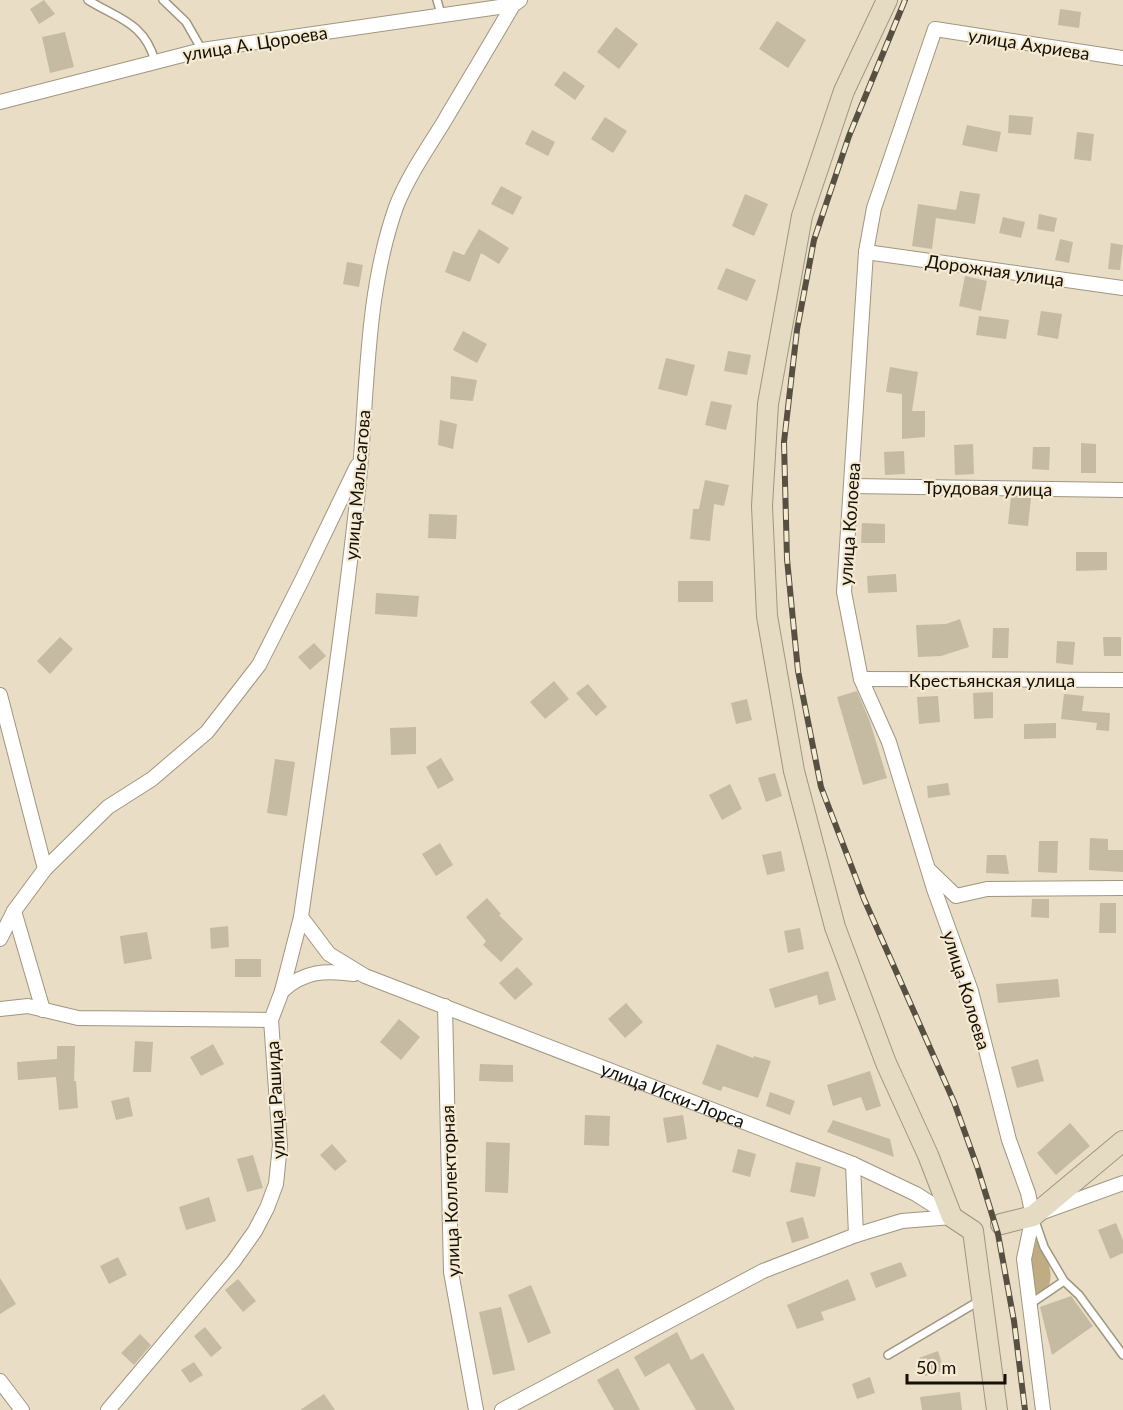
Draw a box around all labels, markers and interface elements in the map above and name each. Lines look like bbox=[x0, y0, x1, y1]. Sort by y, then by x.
street label: улица А. Цороева bbox=[181, 21, 329, 65]
street label: улица Ахриева bbox=[967, 24, 1091, 64]
street label: Дорожная улица bbox=[924, 249, 1066, 291]
street label: улица Мальсагова bbox=[339, 409, 375, 561]
street label: улица Колоева bbox=[834, 462, 864, 586]
street label: Трудовая улица bbox=[923, 476, 1053, 500]
street label: Крестьянская улица bbox=[909, 669, 1075, 691]
street label: улица Колоева bbox=[938, 928, 996, 1052]
street label: улица Рашида bbox=[261, 1040, 289, 1160]
street label: улица Иски-Лорса bbox=[598, 1057, 748, 1132]
street label: улица Коллекторная bbox=[436, 1105, 464, 1277]
scale bar bbox=[907, 1347, 1004, 1385]
text: 50 m bbox=[916, 1356, 956, 1378]

